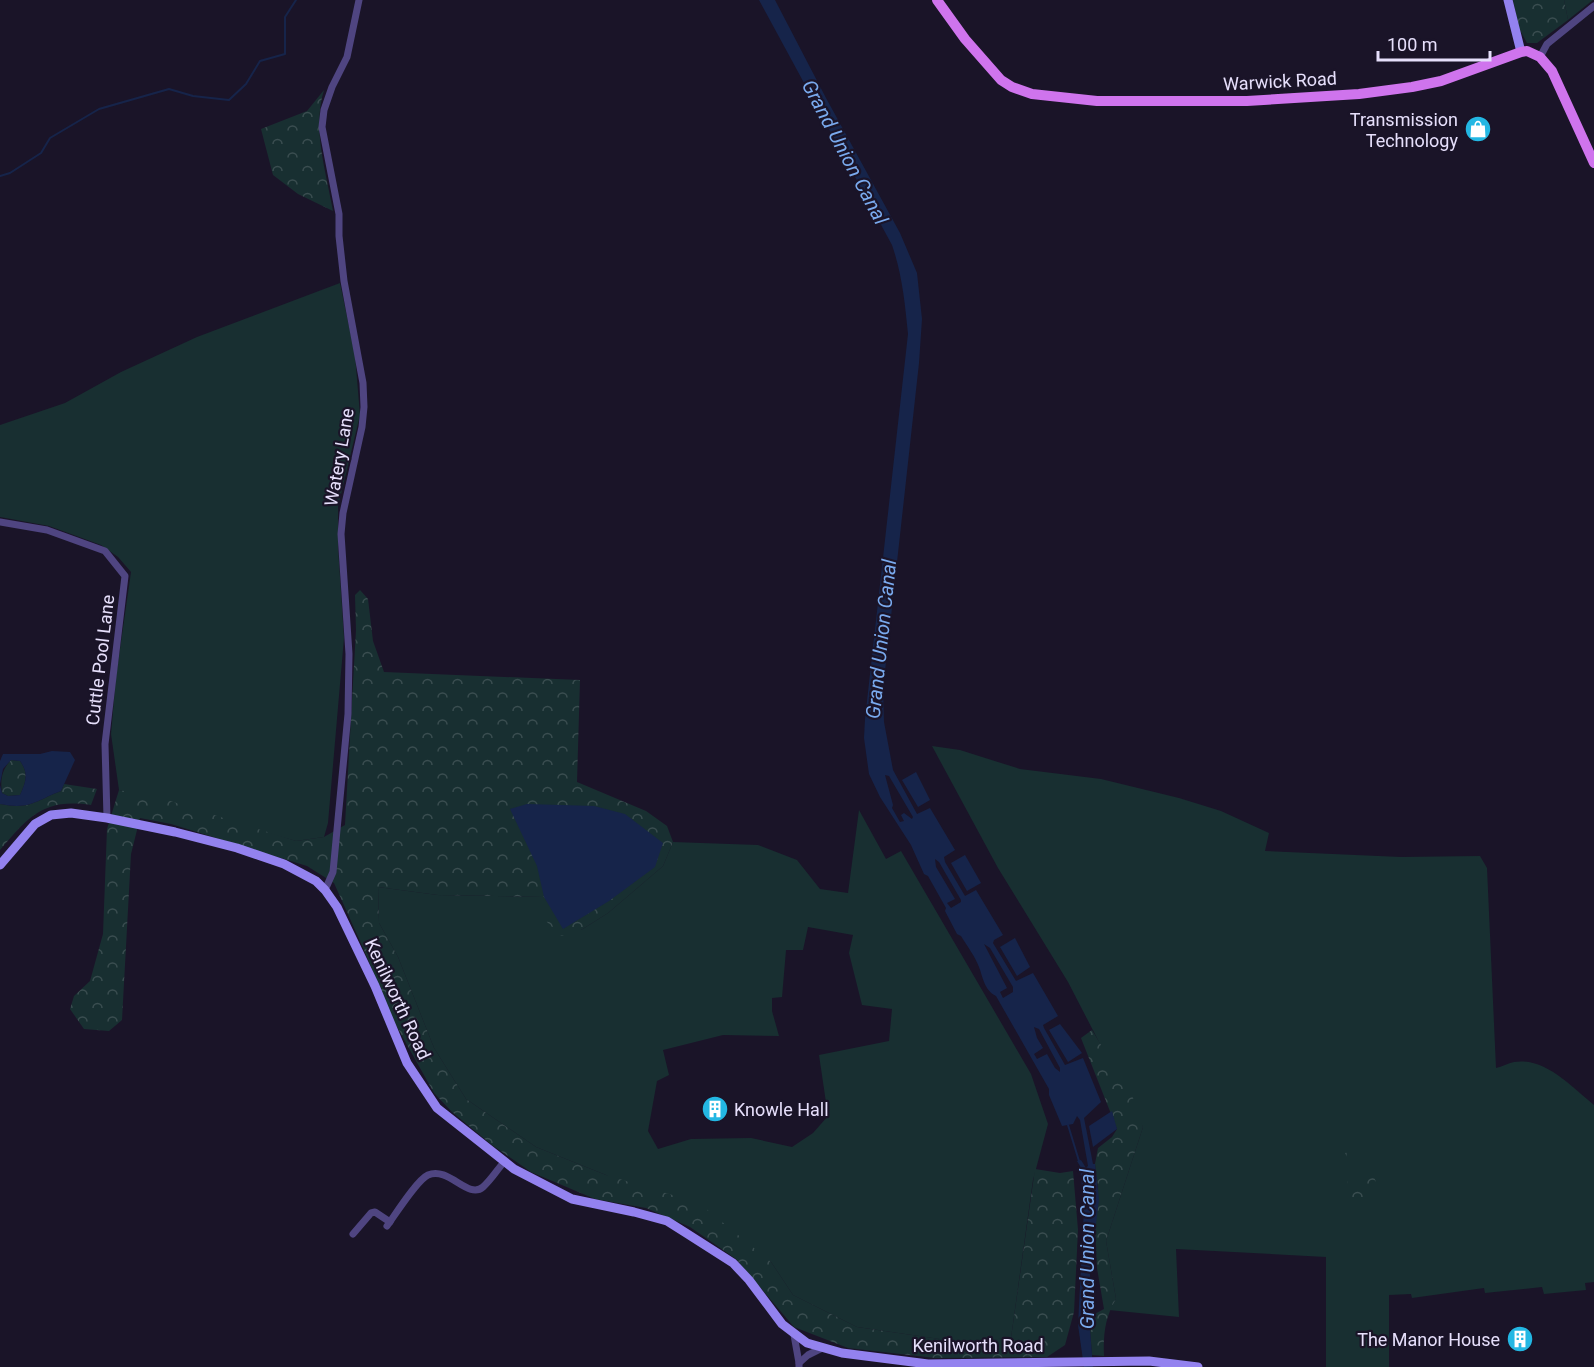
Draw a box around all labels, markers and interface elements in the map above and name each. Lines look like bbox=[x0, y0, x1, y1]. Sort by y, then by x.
scale bar bbox=[1378, 24, 1490, 62]
text: 100 m bbox=[1387, 34, 1438, 55]
street label: Warwick Road bbox=[1223, 68, 1337, 94]
water label: Grand Union Canal bbox=[797, 76, 893, 229]
place label: Transmission Technology bbox=[1350, 109, 1458, 151]
shop icon: Transmission Technology bbox=[1463, 114, 1493, 144]
street label: Watery Lane bbox=[320, 406, 358, 508]
water label: Grand Union Canal bbox=[861, 558, 901, 720]
street label: Cuttle Pool Lane bbox=[82, 594, 118, 726]
street label: Kenilworth Road bbox=[361, 935, 435, 1063]
building icon: Knowle Hall bbox=[700, 1094, 730, 1124]
place label: Knowle Hall bbox=[734, 1099, 829, 1120]
water label: Grand Union Canal bbox=[1075, 1169, 1099, 1329]
building icon: The Manor House bbox=[1505, 1324, 1535, 1354]
place label: The Manor House bbox=[1357, 1329, 1500, 1350]
street label: Kenilworth Road bbox=[912, 1335, 1044, 1356]

